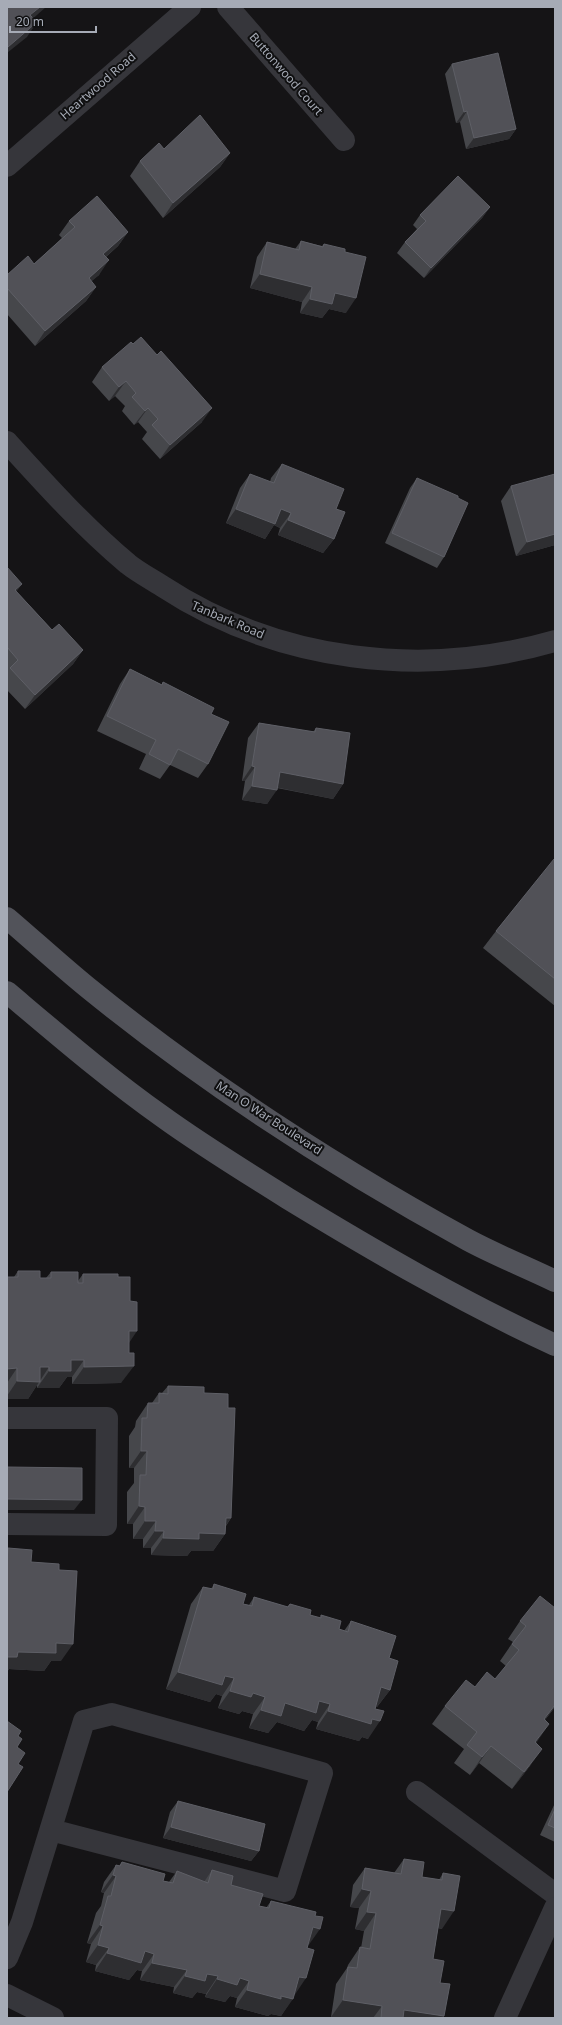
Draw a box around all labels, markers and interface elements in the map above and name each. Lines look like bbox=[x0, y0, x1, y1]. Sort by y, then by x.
scale bar bbox=[10, 8, 96, 34]
text: 20 m bbox=[16, 13, 44, 30]
street label: Buttonwood Court bbox=[246, 29, 328, 119]
street label: Heartwood Road bbox=[56, 48, 139, 123]
street label: Tanbark Road bbox=[189, 597, 267, 642]
street label: Man O War Boulevard bbox=[213, 1077, 326, 1158]

